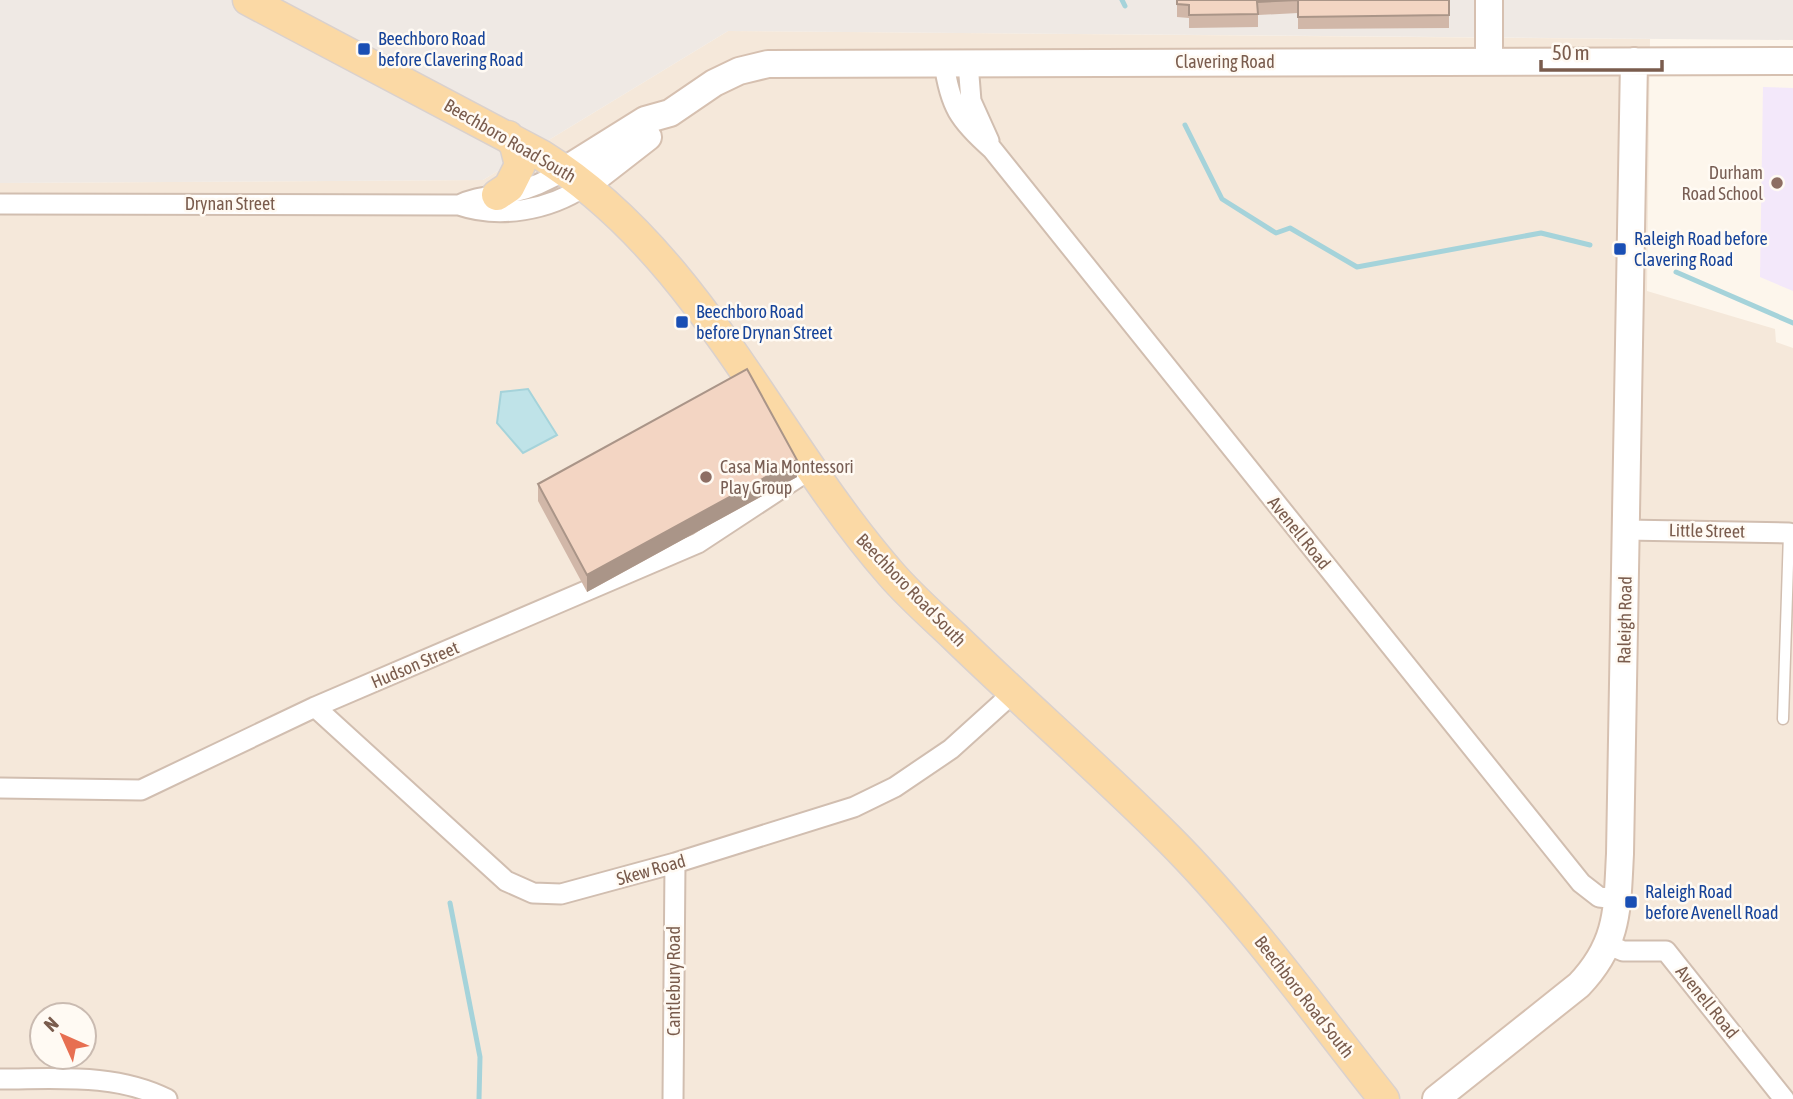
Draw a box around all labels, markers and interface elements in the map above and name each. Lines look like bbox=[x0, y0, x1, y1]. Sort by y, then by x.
place label: Beechboro Road before Clavering Road bbox=[378, 28, 523, 70]
scale bar bbox=[1541, 28, 1662, 72]
text: 50 m bbox=[1552, 40, 1590, 64]
marker: Beechboro Road before Clavering Road bbox=[356, 41, 372, 57]
street label: Clavering Road bbox=[1175, 51, 1275, 72]
street label: Beechboro Road South bbox=[441, 94, 580, 187]
place label: Durham Road School bbox=[1682, 162, 1763, 204]
marker: Durham Road School bbox=[1769, 175, 1785, 191]
street label: Drynan Street bbox=[185, 193, 275, 214]
place label: Raleigh Road before Clavering Road bbox=[1634, 228, 1768, 270]
marker: Raleigh Road before Clavering Road bbox=[1612, 241, 1628, 257]
place label: Beechboro Road before Drynan Street bbox=[696, 301, 833, 343]
marker: Beechboro Road before Drynan Street bbox=[674, 314, 690, 330]
place label: Casa Mia Montessori Play Group bbox=[720, 456, 854, 498]
marker: Casa Mia Montessori Play Group bbox=[698, 469, 714, 485]
street label: Avenell Road bbox=[1264, 492, 1335, 573]
street label: Little Street bbox=[1669, 519, 1745, 542]
street label: Beechboro Road South bbox=[852, 529, 971, 650]
street label: Raleigh Road bbox=[1613, 576, 1636, 664]
street label: Hudson Street bbox=[368, 637, 462, 692]
street label: Skew Road bbox=[614, 850, 688, 889]
place label: Raleigh Road before Avenell Road bbox=[1645, 881, 1779, 923]
marker: Raleigh Road before Avenell Road bbox=[1623, 894, 1639, 910]
street label: Cantlebury Road bbox=[663, 926, 684, 1036]
street label: Beechboro Road South bbox=[1250, 932, 1358, 1062]
street label: Avenell Road bbox=[1672, 961, 1743, 1042]
north arrow bbox=[28, 1001, 98, 1071]
text: N bbox=[39, 1012, 63, 1036]

